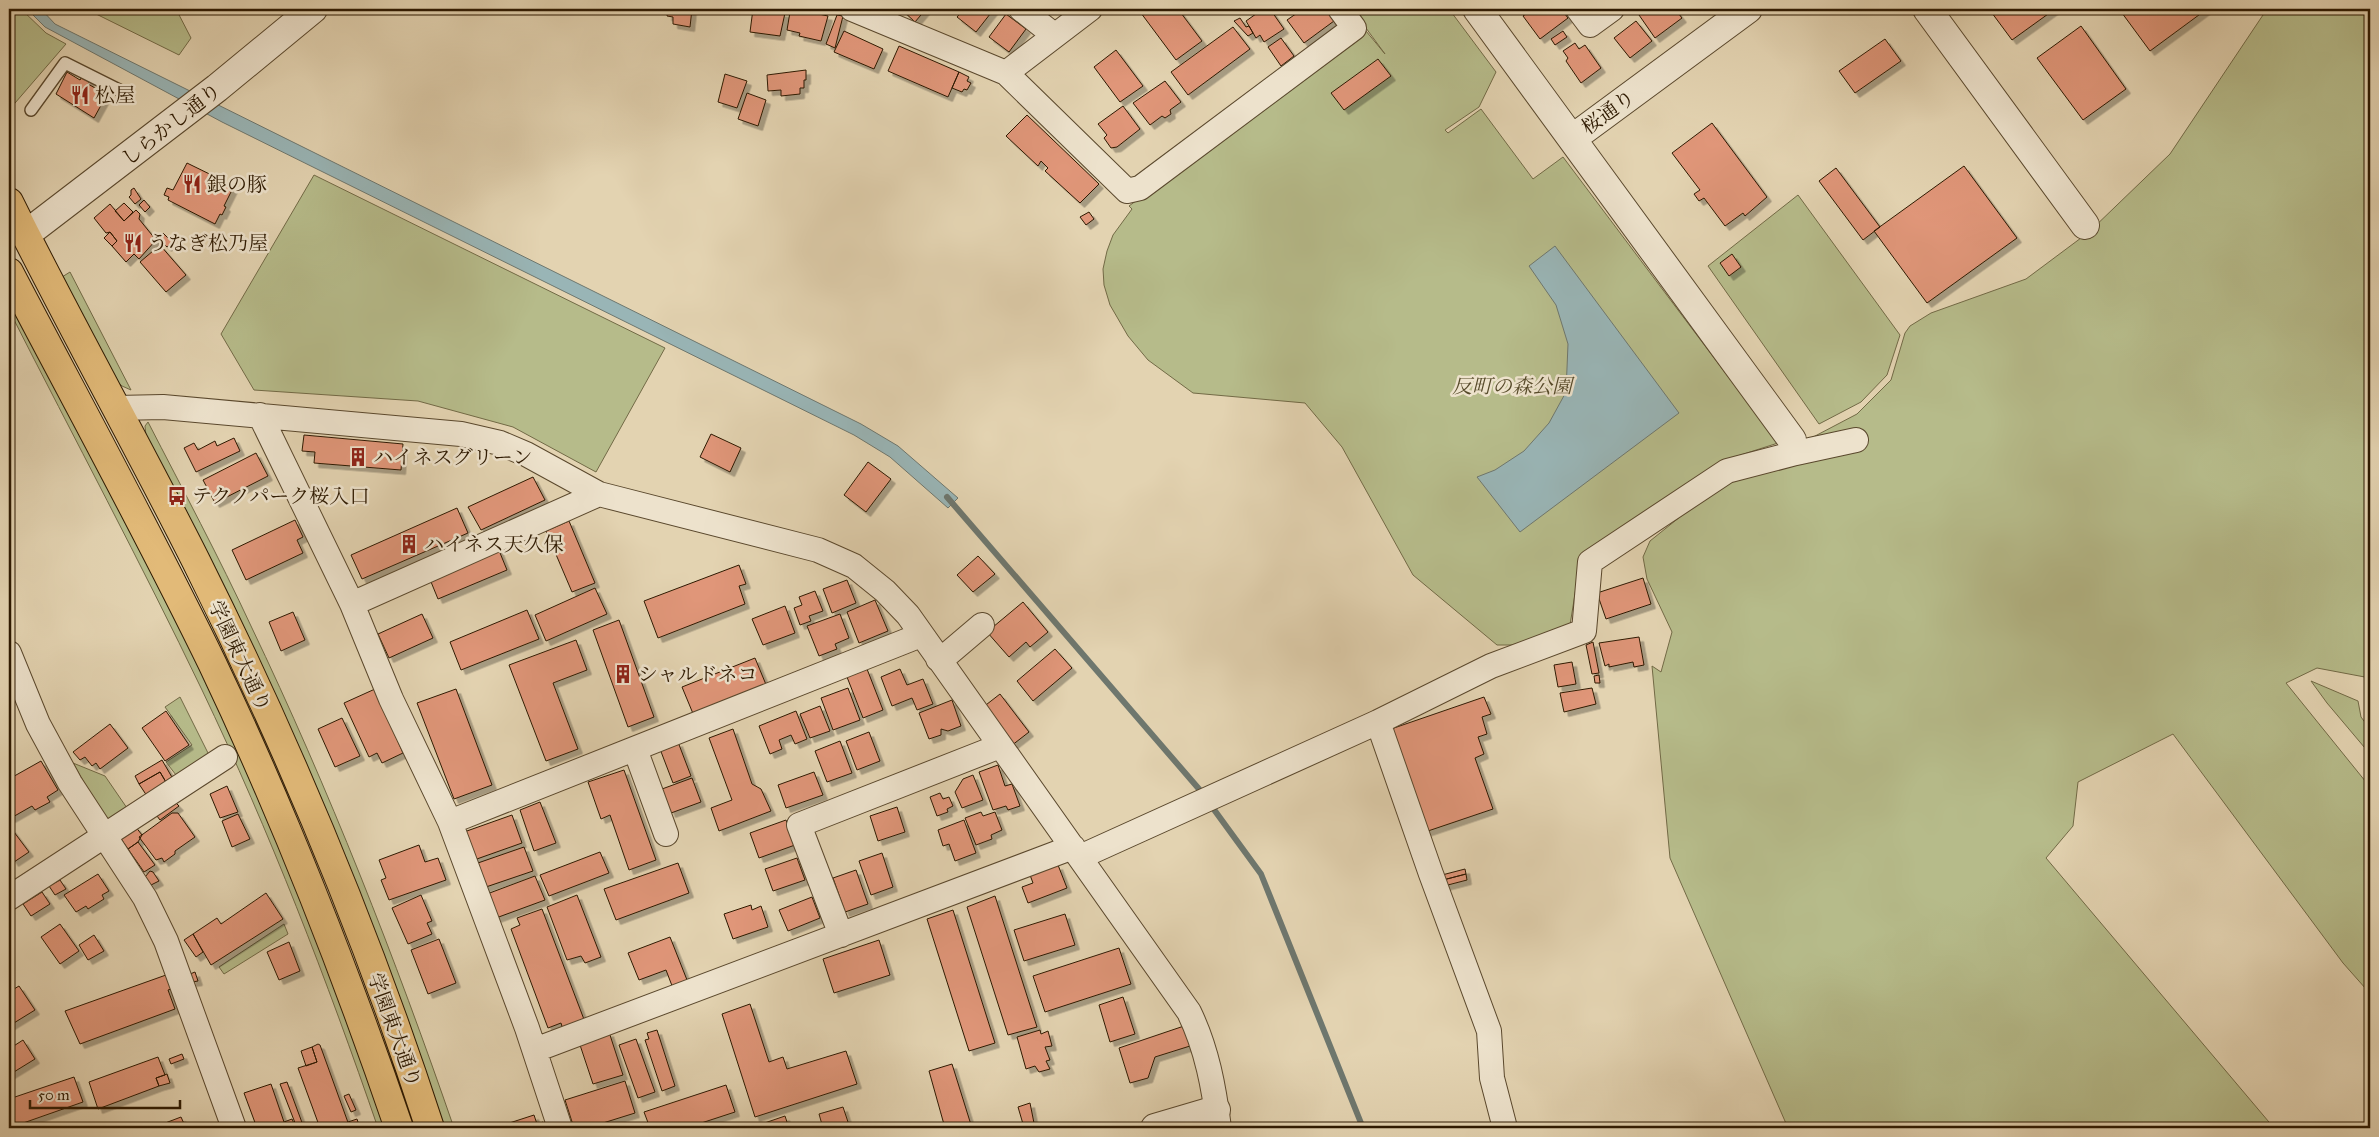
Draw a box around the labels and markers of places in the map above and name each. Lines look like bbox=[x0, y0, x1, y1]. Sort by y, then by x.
place label: 松屋 bbox=[95, 83, 135, 107]
restaurant icon: 松屋 bbox=[69, 84, 91, 106]
place label: 銀の豚 bbox=[207, 172, 267, 196]
restaurant icon: 銀の豚 bbox=[181, 173, 203, 195]
place label: うなぎ松乃屋 bbox=[148, 231, 268, 255]
restaurant icon: うなぎ松乃屋 bbox=[122, 232, 144, 254]
place label: ハイネスグリーン bbox=[373, 445, 532, 469]
building icon: ハイネスグリーン bbox=[347, 446, 369, 468]
place label: テクノパーク桜入口 bbox=[192, 484, 369, 508]
bus stop icon: テクノパーク桜入口 bbox=[166, 485, 188, 507]
place label: ハイネス天久保 bbox=[424, 532, 564, 556]
building icon: ハイネス天久保 bbox=[398, 533, 420, 555]
place label: シャルドネコ bbox=[638, 662, 757, 686]
building icon: シャルドネコ bbox=[612, 663, 634, 685]

